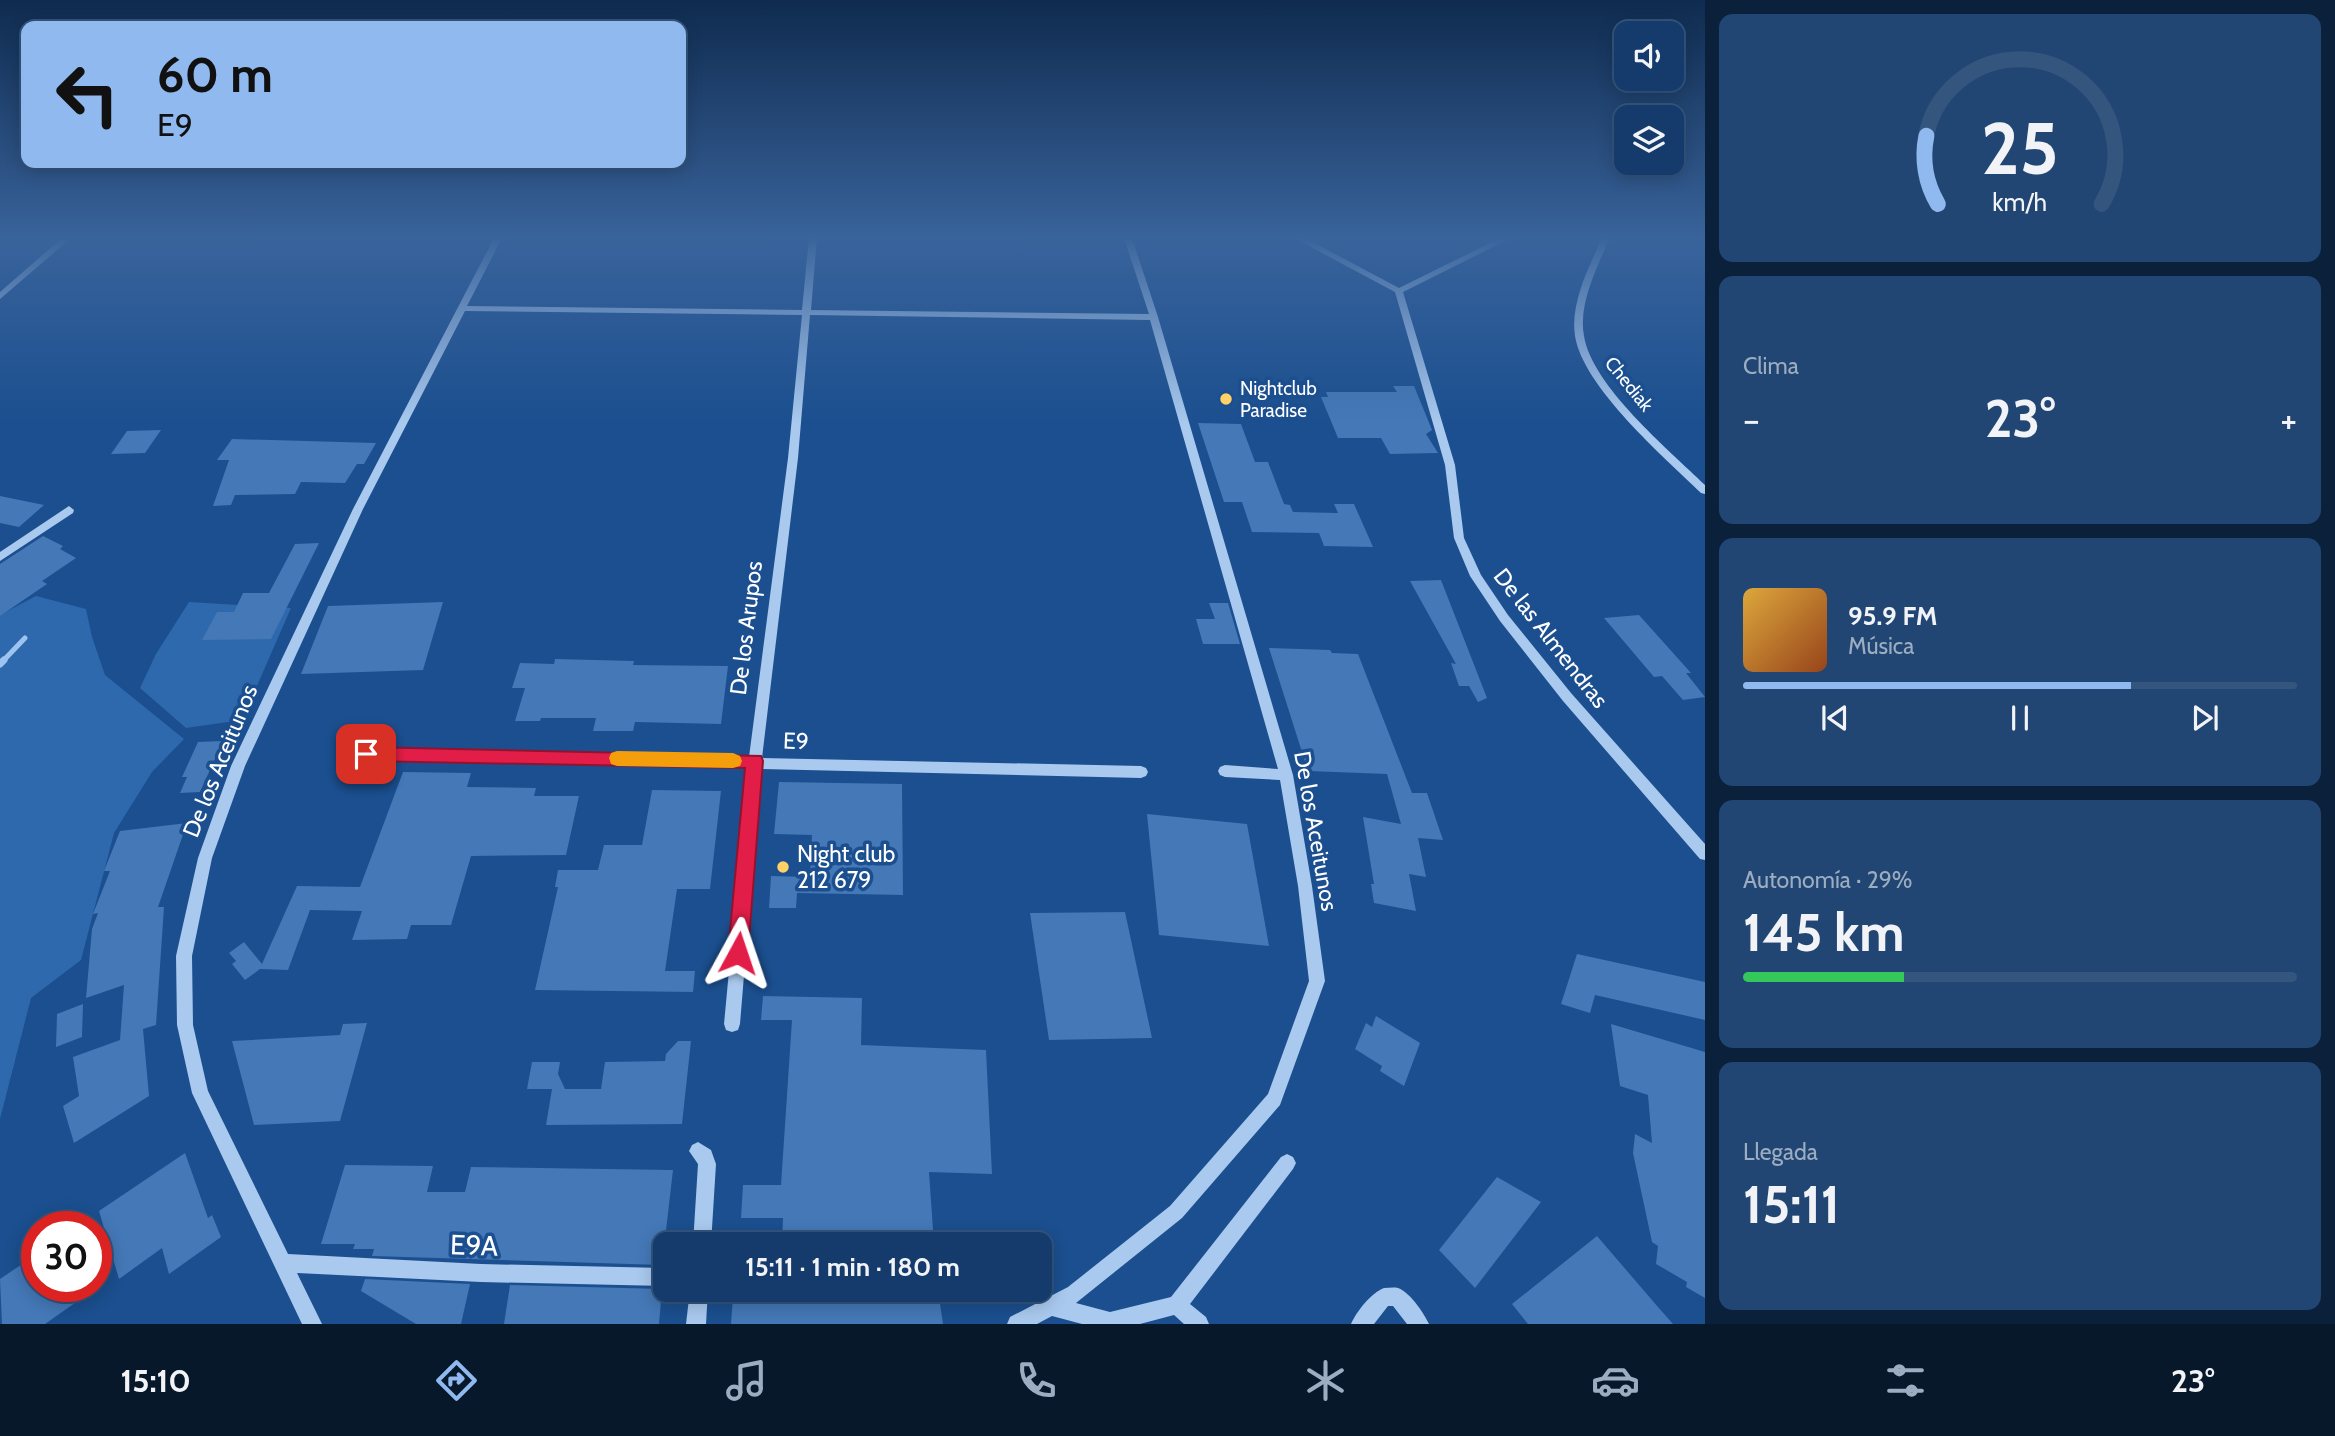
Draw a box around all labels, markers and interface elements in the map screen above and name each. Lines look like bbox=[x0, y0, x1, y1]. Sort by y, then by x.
map controls bbox=[1614, 21, 1684, 175]
button: sound bbox=[1614, 21, 1684, 91]
text: 60 m bbox=[157, 45, 273, 104]
icon: left bbox=[42, 49, 133, 140]
text: 25 bbox=[1981, 104, 2059, 192]
text: E9 bbox=[157, 105, 193, 144]
button: layers bbox=[1614, 105, 1684, 175]
text: km/h bbox=[1993, 187, 2047, 217]
street label: Chediak bbox=[1600, 352, 1658, 416]
text: Clima bbox=[1743, 352, 1799, 380]
place label: Nightclub Paradise bbox=[1240, 377, 1317, 422]
text: 23° bbox=[1985, 387, 2055, 450]
marker: Nightclub Paradise bbox=[1218, 391, 1234, 407]
text: − bbox=[1743, 396, 1760, 443]
text: + bbox=[2280, 396, 2297, 443]
street label: De los Arupos bbox=[724, 559, 768, 697]
street label: De las Almendras bbox=[1488, 563, 1614, 713]
text: 95.9 FM bbox=[1848, 600, 1937, 632]
text: Música bbox=[1848, 632, 1914, 660]
street label: De los Aceitunos bbox=[177, 681, 263, 841]
icon: previous bbox=[1816, 699, 1854, 737]
icon: pause bbox=[2001, 699, 2039, 737]
icon: next bbox=[2186, 699, 2224, 737]
pin bbox=[336, 724, 396, 784]
street label: E9 bbox=[783, 727, 809, 755]
icon: arrive bbox=[347, 735, 385, 773]
street label: De los Aceitunos bbox=[1288, 749, 1344, 913]
place label: Night club 212 679 bbox=[797, 840, 895, 894]
marker: Night club 212 679 bbox=[775, 859, 791, 875]
text: Autonomía · 29% bbox=[1743, 866, 1912, 894]
text: 145 km bbox=[1743, 901, 1905, 964]
position arrow bbox=[701, 916, 775, 990]
text: Llegada bbox=[1743, 1138, 1818, 1166]
text: 15:11 bbox=[1743, 1173, 1840, 1236]
speed limit sign: 30 bbox=[21, 1211, 112, 1302]
street label: E9A bbox=[449, 1227, 499, 1263]
text: 15:11 · 1 min · 180 m bbox=[745, 1251, 960, 1283]
icon: directions bbox=[432, 1356, 481, 1405]
icon: music bbox=[722, 1356, 771, 1405]
icon: phone bbox=[1012, 1356, 1061, 1405]
icon: climate bbox=[1301, 1356, 1350, 1405]
icon: car bbox=[1591, 1356, 1640, 1405]
icon: filters bbox=[1881, 1356, 1930, 1405]
text: 15:10 bbox=[120, 1361, 191, 1400]
text: 23° bbox=[2171, 1361, 2215, 1400]

